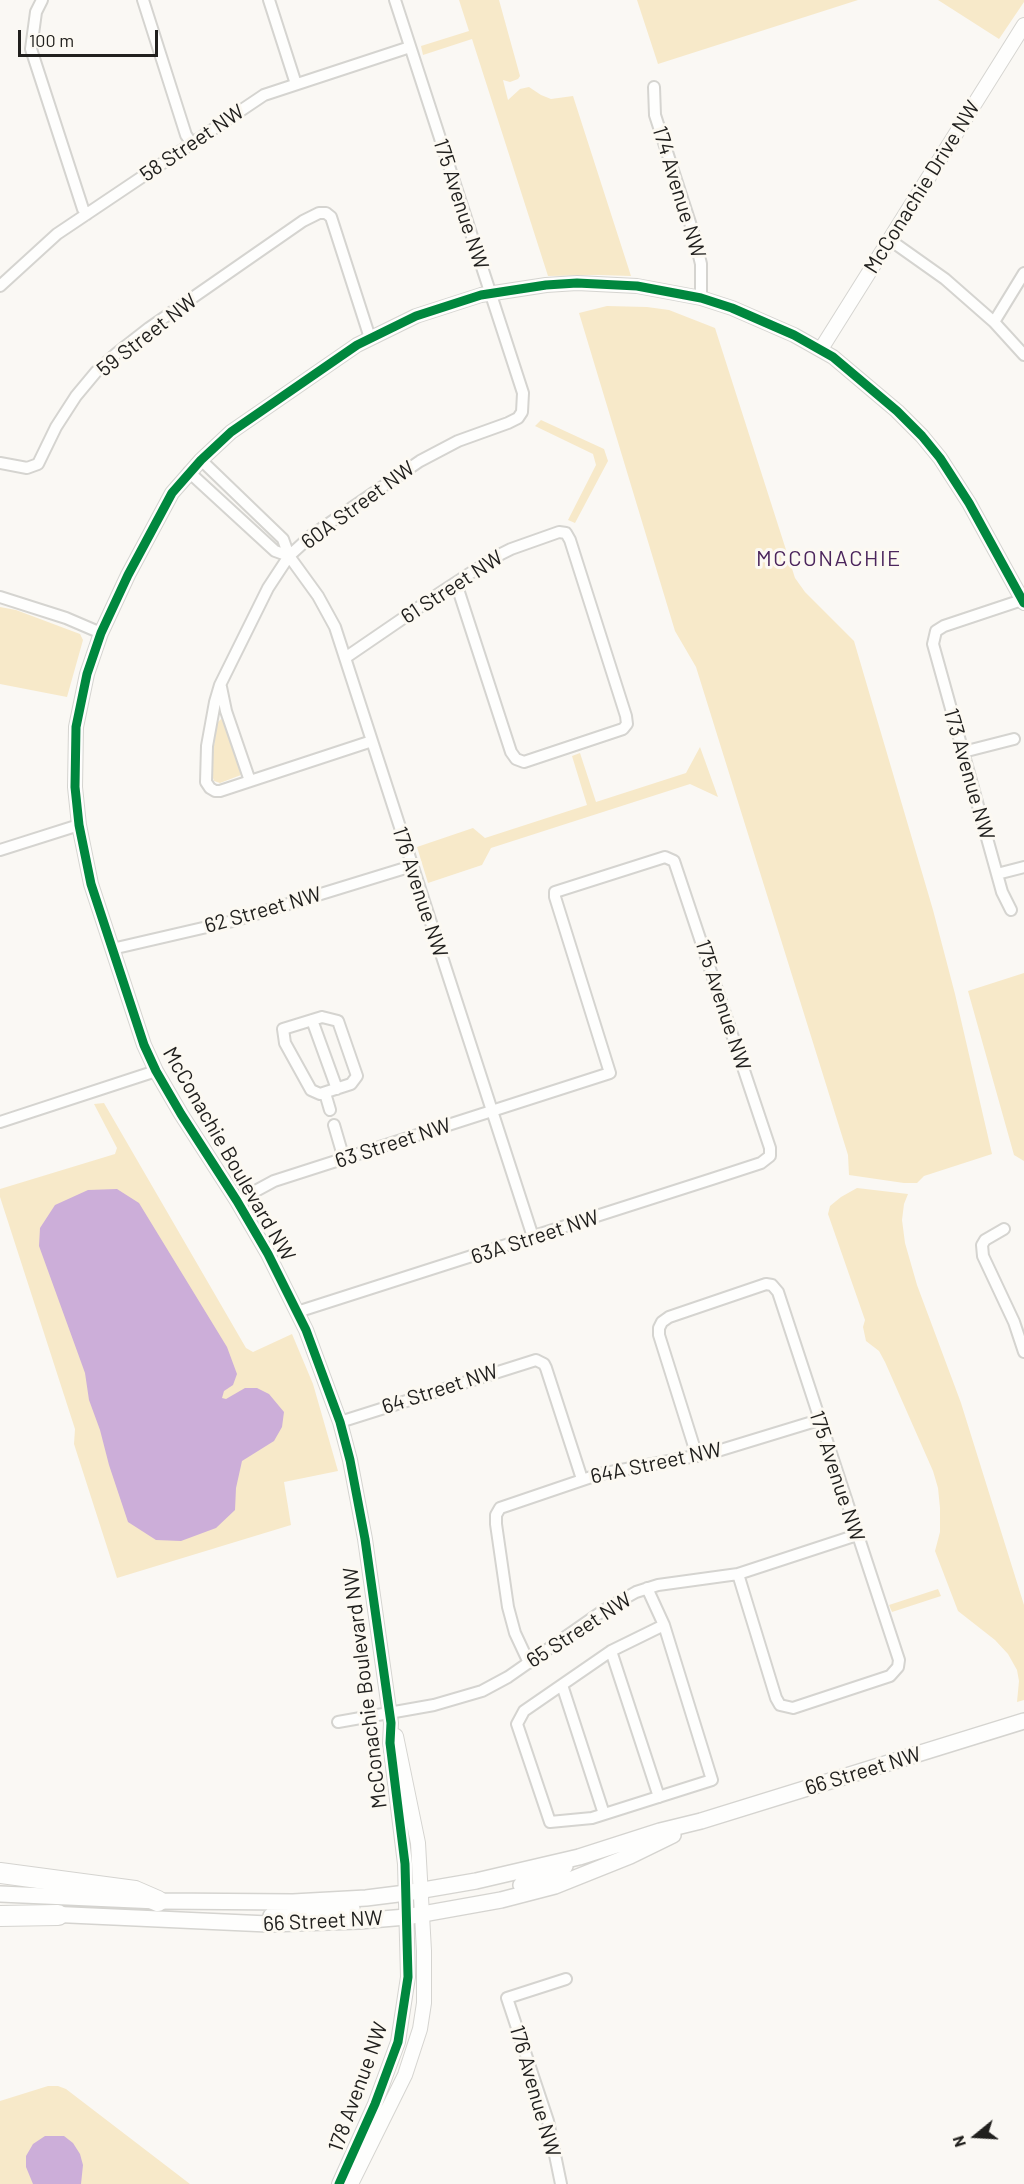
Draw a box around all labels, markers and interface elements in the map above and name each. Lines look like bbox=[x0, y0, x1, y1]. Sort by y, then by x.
scale bar bbox=[21, 18, 160, 56]
text: 100 m bbox=[29, 29, 74, 51]
street label: McConachie Drive NW bbox=[859, 96, 985, 278]
street label: 58 Street NW bbox=[135, 99, 249, 187]
street label: 174 Avenue NW bbox=[647, 123, 711, 261]
street label: 175 Avenue NW bbox=[428, 136, 494, 272]
street label: 59 Street NW bbox=[92, 288, 202, 382]
street label: 60A Street NW bbox=[296, 455, 420, 555]
street label: 61 Street NW bbox=[396, 545, 508, 629]
district label: MCCONACHIE bbox=[756, 546, 902, 572]
street label: 173 Avenue NW bbox=[938, 705, 1000, 843]
street label: 176 Avenue NW bbox=[387, 823, 453, 961]
street label: 62 Street NW bbox=[202, 881, 324, 939]
street label: 175 Avenue NW bbox=[690, 937, 756, 1073]
street label: McConachie Boulevard NW bbox=[157, 1042, 301, 1266]
street label: 63 Street NW bbox=[332, 1112, 454, 1174]
street label: 63A Street NW bbox=[468, 1205, 602, 1269]
street label: 64 Street NW bbox=[379, 1358, 501, 1420]
street label: 175 Avenue NW bbox=[804, 1408, 870, 1544]
street label: 64A Street NW bbox=[588, 1437, 724, 1489]
street label: McConachie Boulevard NW bbox=[338, 1566, 392, 1810]
street label: 65 Street NW bbox=[522, 1587, 636, 1673]
street label: 66 Street NW bbox=[802, 1741, 924, 1801]
street label: 66 Street NW bbox=[262, 1905, 384, 1937]
street label: 178 Avenue NW bbox=[323, 2019, 393, 2155]
street label: 176 Avenue NW bbox=[504, 2022, 566, 2160]
north arrow bbox=[946, 2106, 1006, 2166]
text: N bbox=[948, 2134, 969, 2150]

